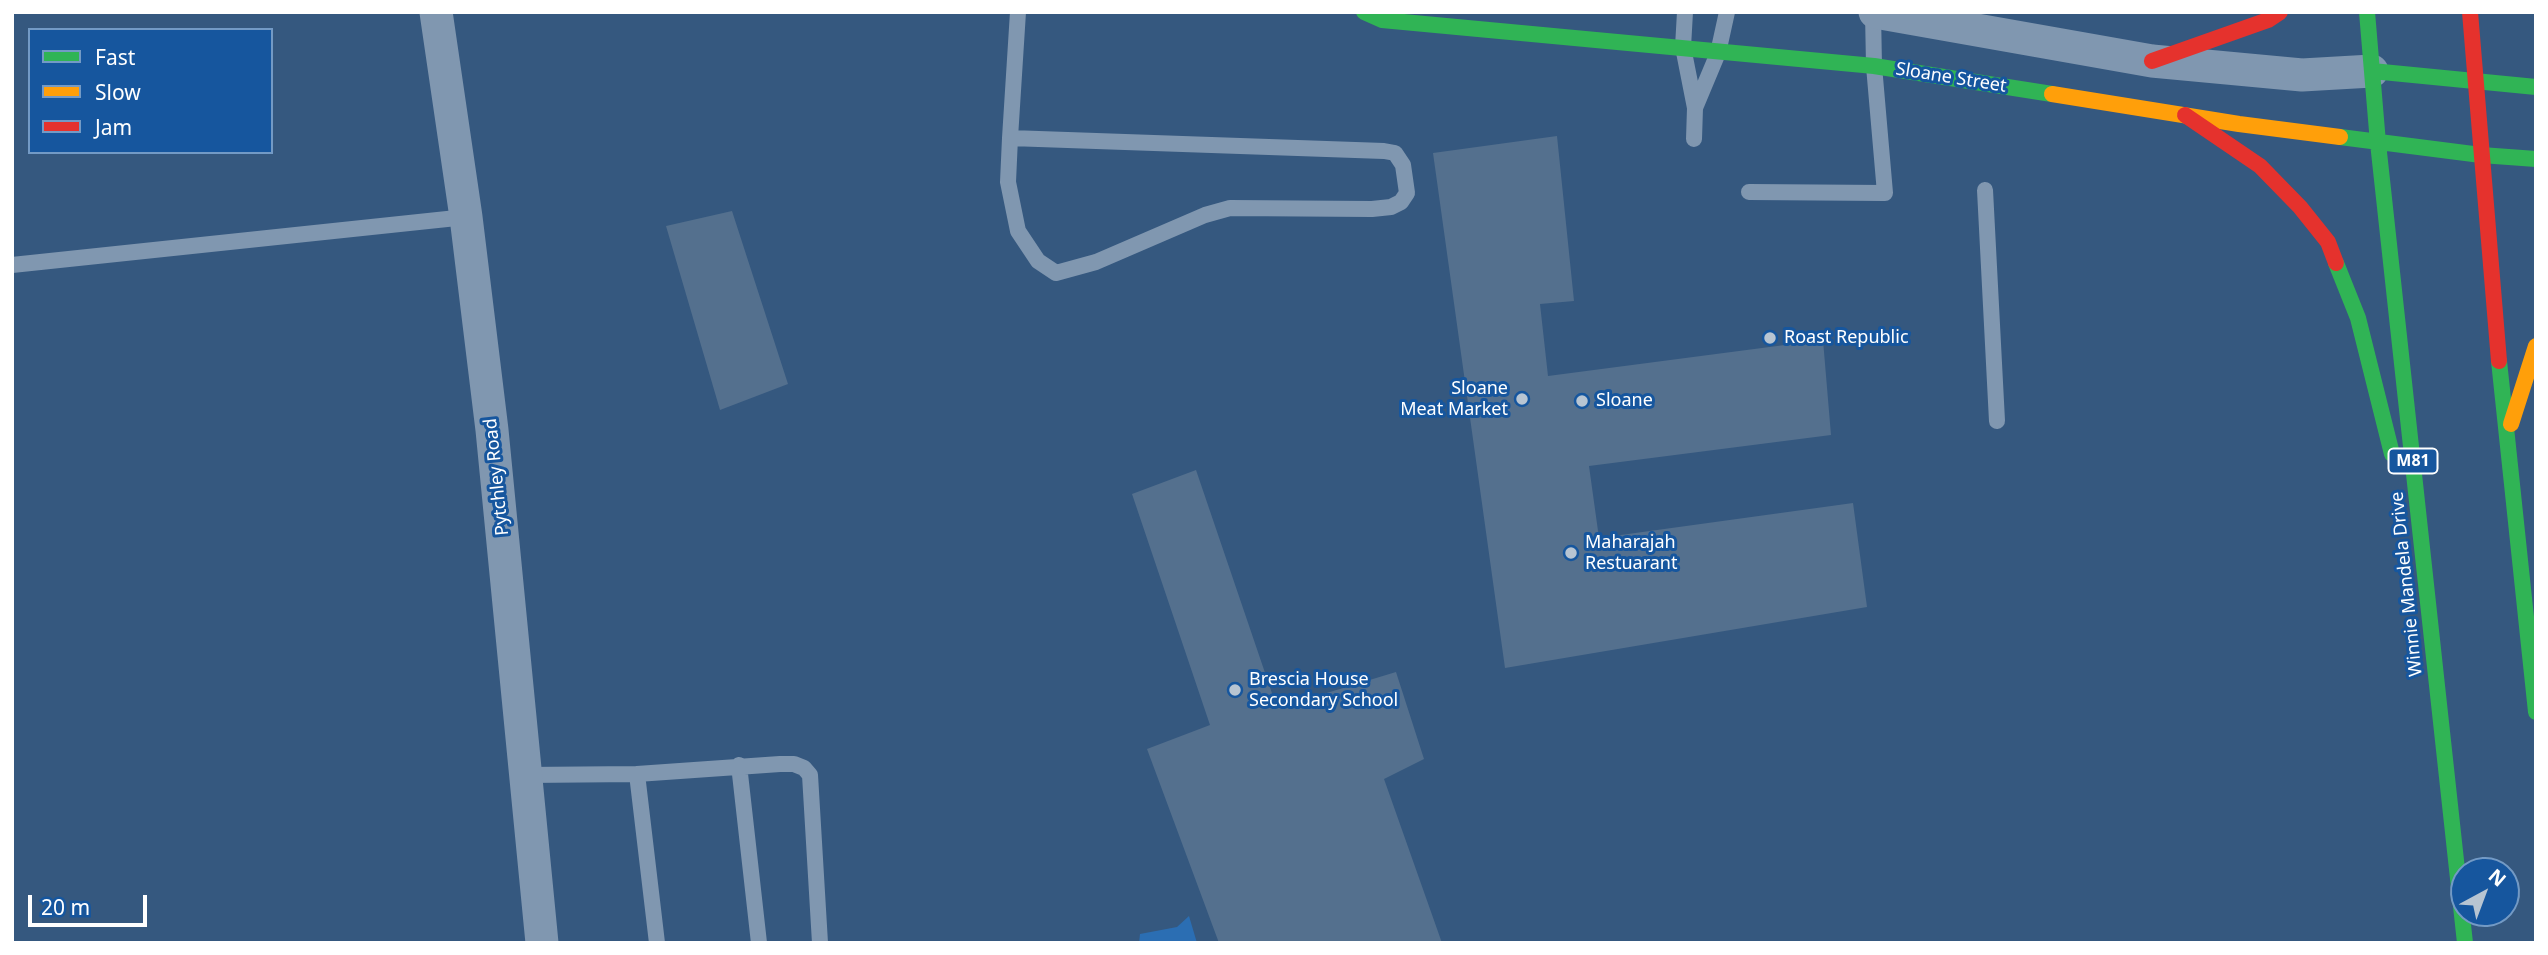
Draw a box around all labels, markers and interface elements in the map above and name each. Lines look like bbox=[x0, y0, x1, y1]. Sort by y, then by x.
legend bbox=[28, 28, 273, 154]
text: Fast bbox=[95, 43, 135, 71]
street label: Sloane Street bbox=[1894, 59, 2008, 97]
text: Slow bbox=[95, 78, 141, 106]
text: Jam bbox=[95, 113, 132, 141]
place label: Roast Republic bbox=[1784, 327, 1909, 349]
marker: Roast Republic bbox=[1762, 330, 1778, 346]
place label: Sloane Meat Market bbox=[1400, 378, 1508, 420]
place label: Sloane bbox=[1596, 390, 1653, 412]
marker: Sloane Meat Market bbox=[1514, 391, 1530, 407]
marker: Sloane bbox=[1574, 393, 1590, 409]
street label: Pytchley Road bbox=[480, 417, 514, 537]
road number: M81 bbox=[2388, 448, 2438, 474]
street label: Winnie Mandela Drive bbox=[2387, 490, 2427, 678]
place label: Maharajah Restuarant bbox=[1585, 532, 1677, 574]
marker: Maharajah Restuarant bbox=[1563, 545, 1579, 561]
place label: Brescia House Secondary School bbox=[1249, 669, 1398, 712]
marker: Brescia House Secondary School bbox=[1227, 682, 1243, 698]
north arrow bbox=[2450, 857, 2520, 927]
text: N bbox=[2483, 863, 2512, 893]
scale bar bbox=[32, 881, 150, 925]
text: 20 m bbox=[41, 893, 90, 921]

